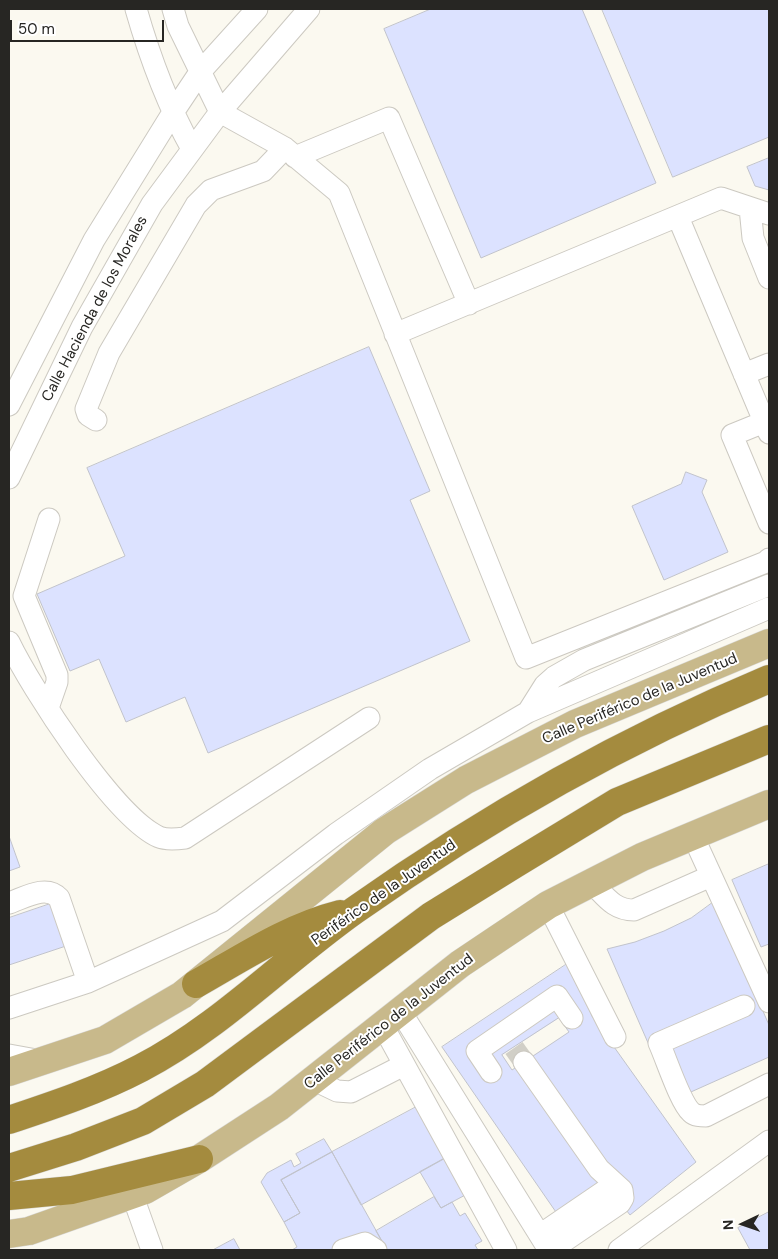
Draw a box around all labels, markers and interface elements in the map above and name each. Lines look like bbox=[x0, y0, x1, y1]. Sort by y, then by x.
scale bar bbox=[12, 10, 166, 42]
text: 50 m bbox=[18, 19, 55, 39]
street label: Calle Hacienda de los Morales bbox=[38, 213, 152, 405]
street label: Calle Periférico de la Juventud bbox=[540, 650, 740, 748]
street label: Periférico de la Juventud bbox=[308, 836, 460, 950]
street label: Calle Periférico de la Juventud bbox=[301, 950, 477, 1094]
north arrow bbox=[718, 1199, 768, 1249]
text: N bbox=[719, 1219, 737, 1230]

